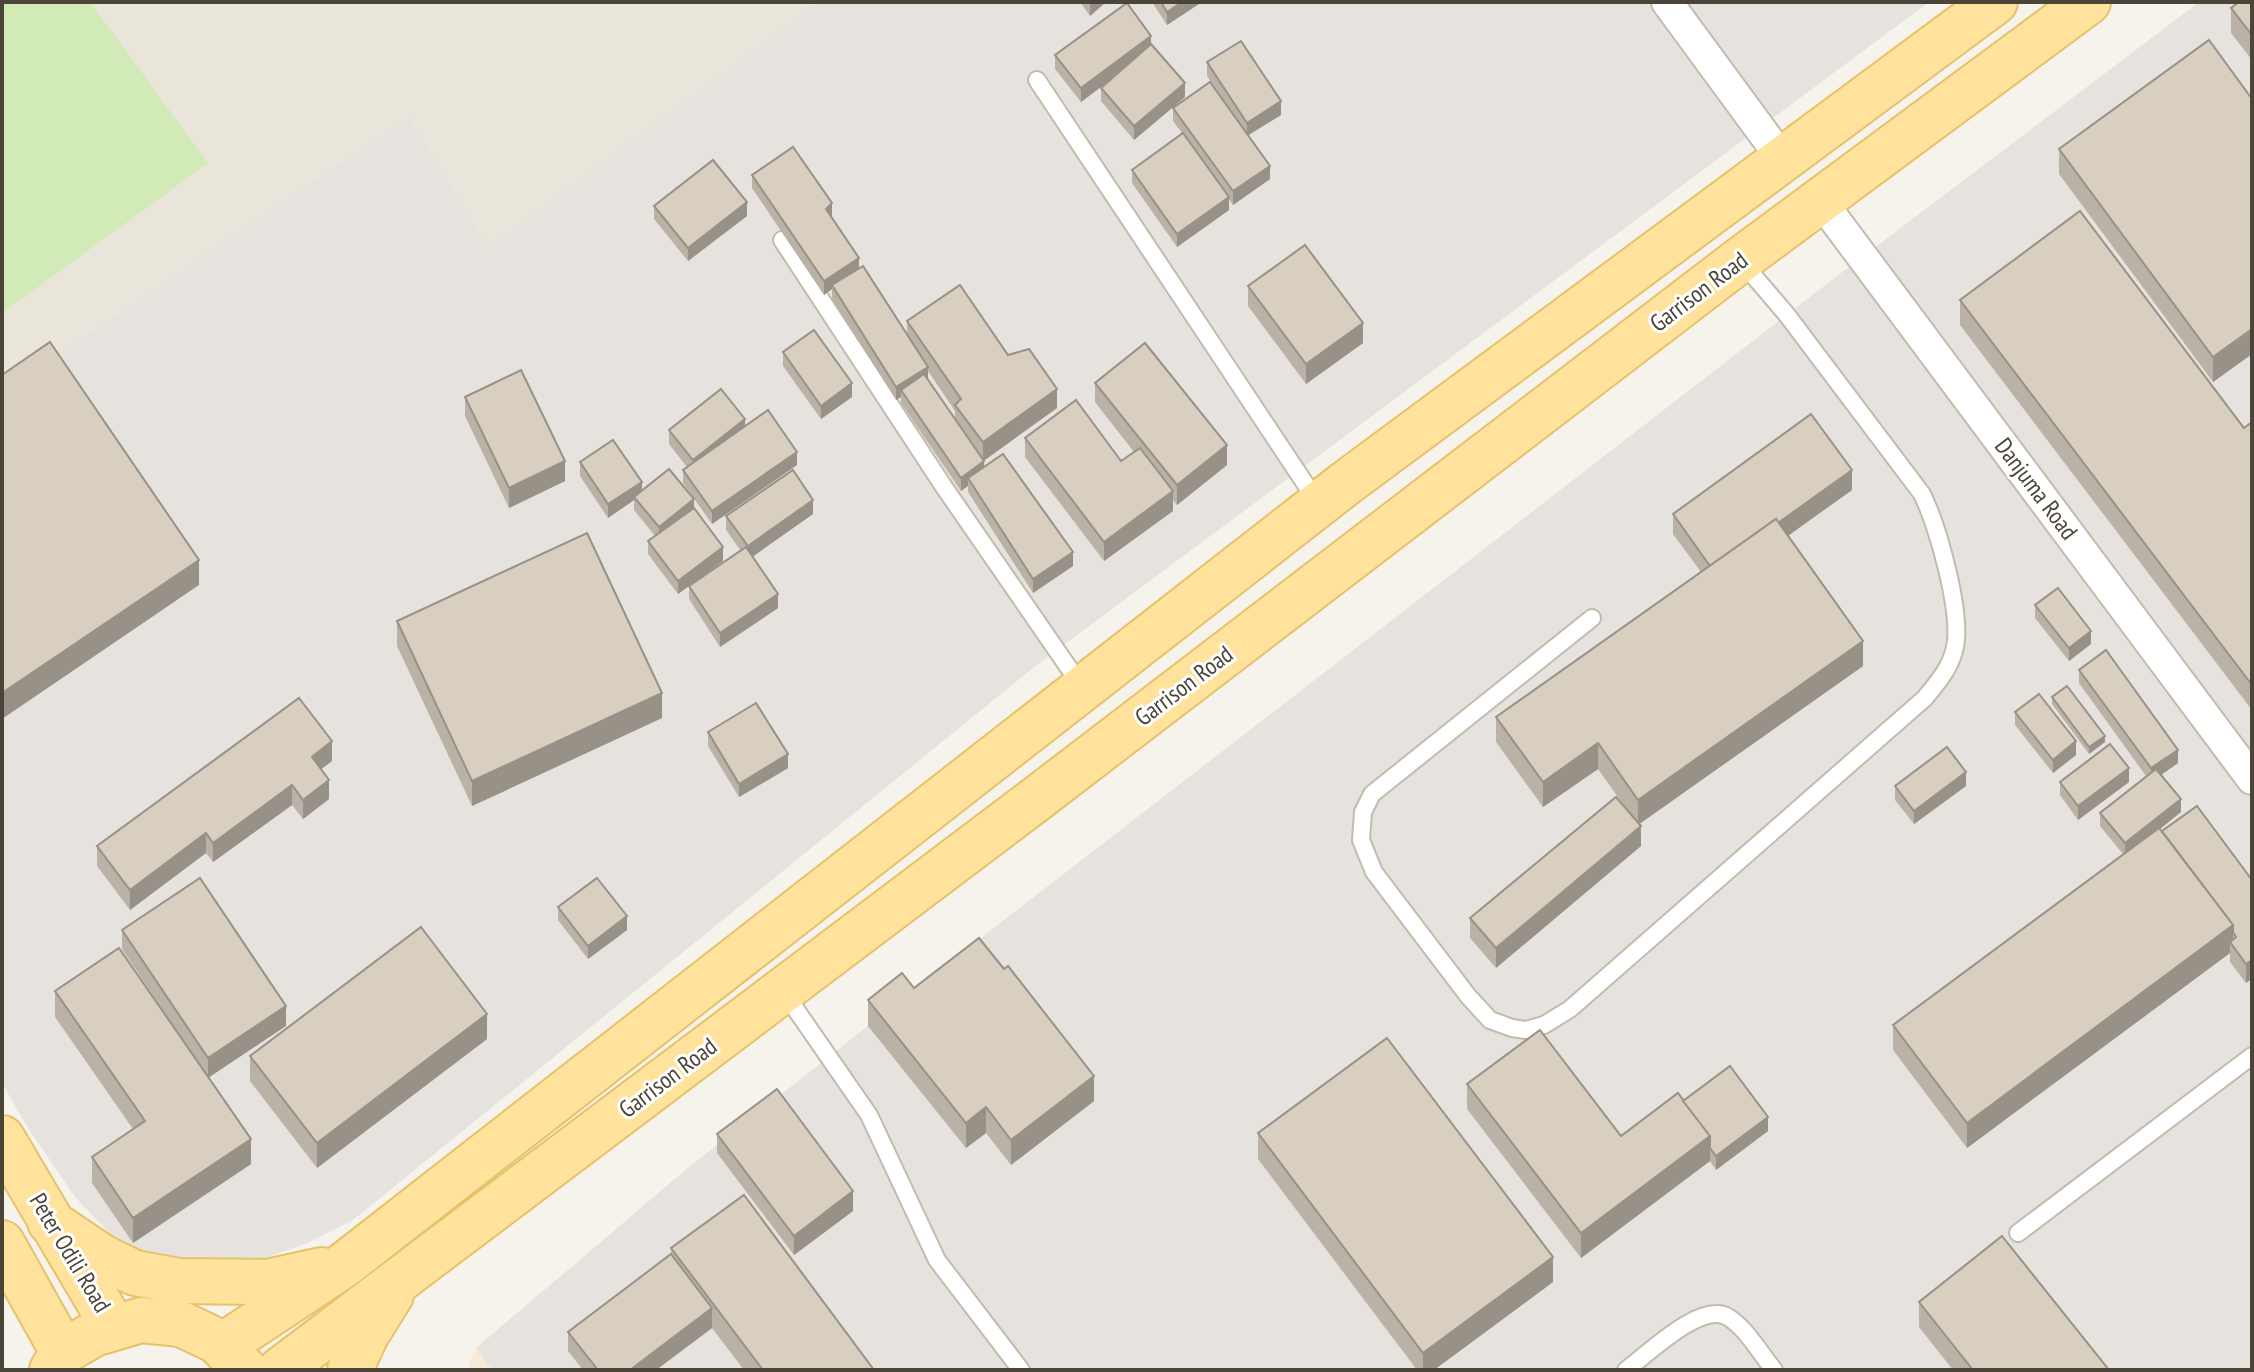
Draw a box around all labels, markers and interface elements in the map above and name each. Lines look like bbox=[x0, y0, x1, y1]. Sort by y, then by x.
street label: Garrison Road bbox=[1644, 245, 1754, 339]
street label: Danjuma Road bbox=[1988, 432, 2085, 546]
street label: Garrison Road bbox=[1129, 639, 1239, 733]
street label: Garrison Road bbox=[613, 1031, 723, 1125]
street label: Peter Odili Road bbox=[23, 1187, 118, 1318]

